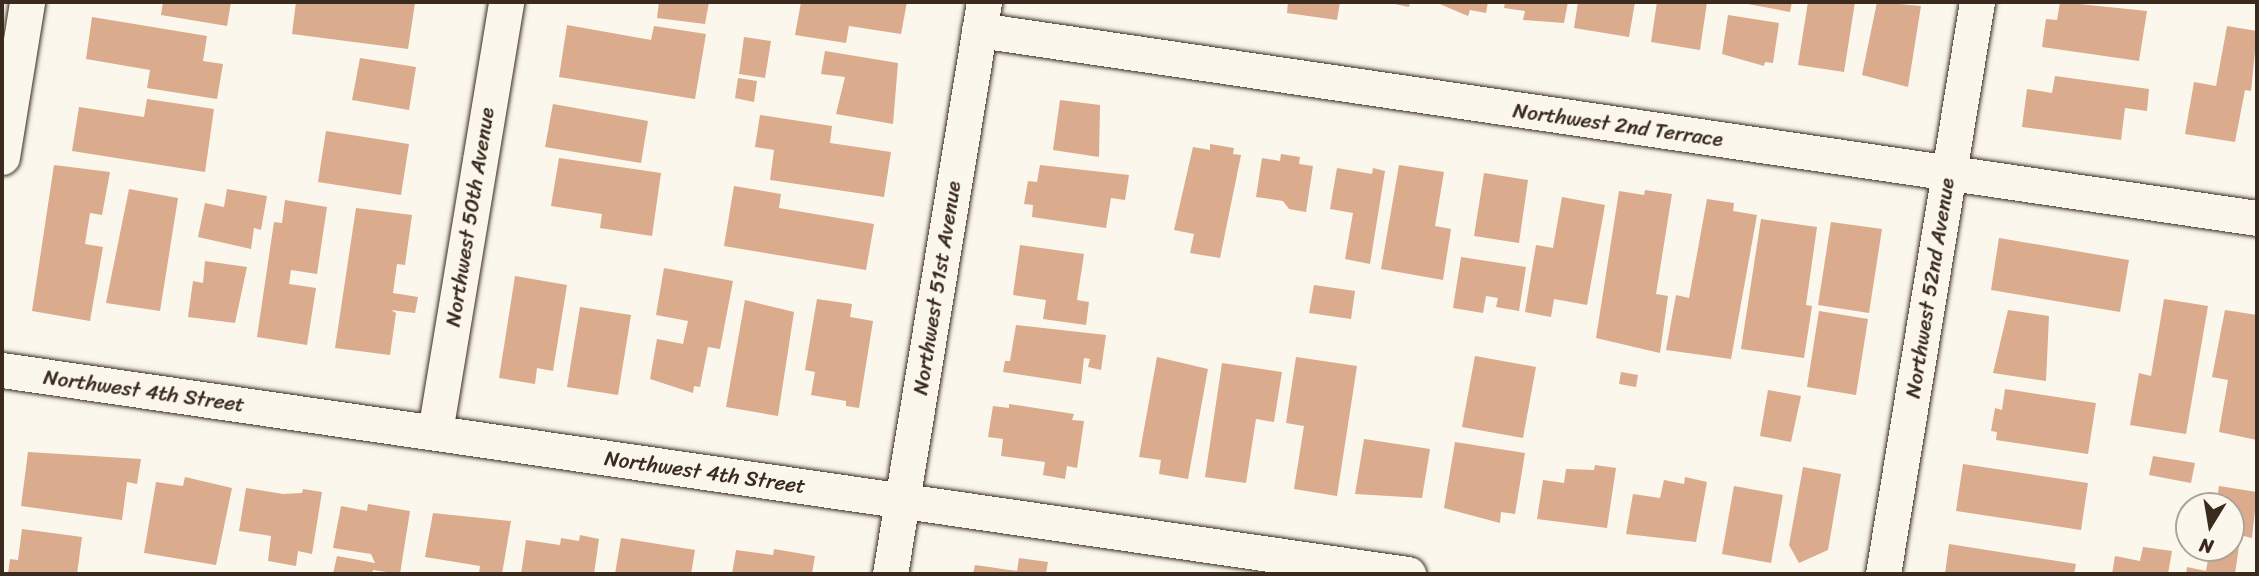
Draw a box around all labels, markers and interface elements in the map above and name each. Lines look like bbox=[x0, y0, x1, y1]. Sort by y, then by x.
street label: Northwest 2nd Terrace bbox=[1511, 98, 1725, 152]
street label: Northwest 50th Avenue bbox=[440, 106, 500, 328]
street label: Northwest 52nd Avenue bbox=[1900, 176, 1960, 400]
street label: Northwest 51st Avenue bbox=[908, 179, 966, 397]
street label: Northwest 4th Street bbox=[42, 364, 246, 418]
street label: Northwest 4th Street bbox=[603, 445, 807, 499]
north arrow bbox=[2175, 492, 2245, 562]
text: N bbox=[2197, 529, 2216, 564]

